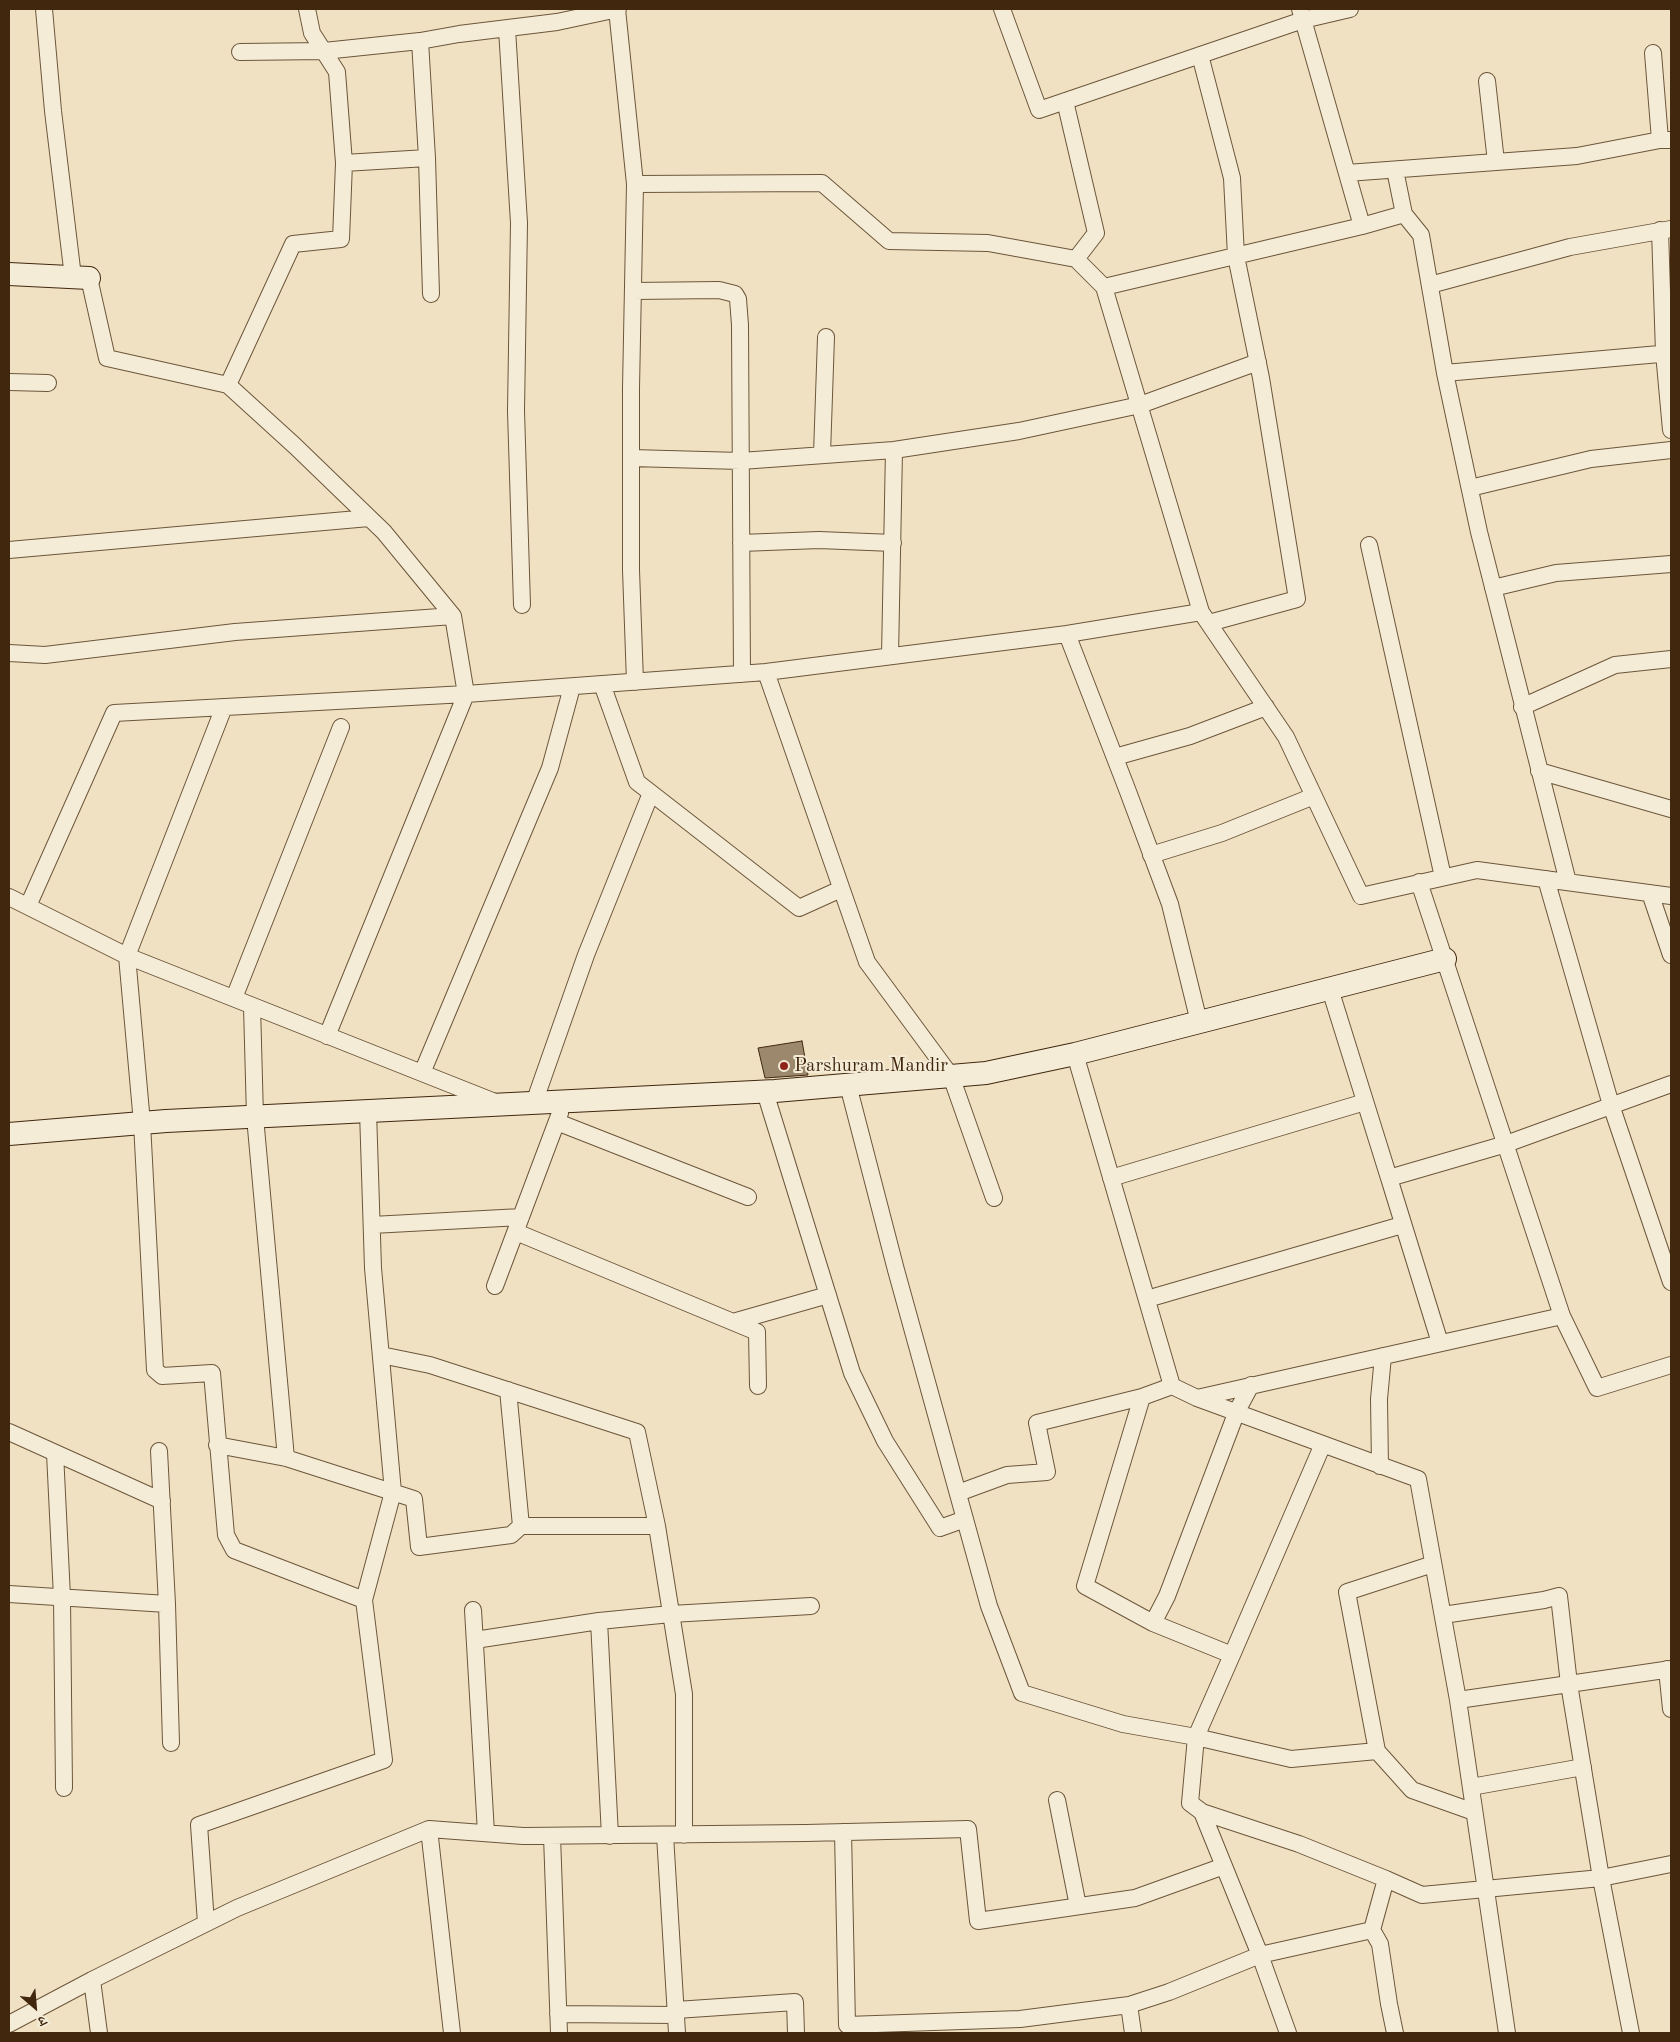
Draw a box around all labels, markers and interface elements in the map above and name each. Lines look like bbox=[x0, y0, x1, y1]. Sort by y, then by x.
place label: Parshuram Mandir bbox=[794, 1055, 948, 1077]
marker: Parshuram Mandir bbox=[778, 1060, 790, 1072]
north arrow bbox=[10, 1982, 60, 2032]
text: उ bbox=[35, 2013, 48, 2028]

